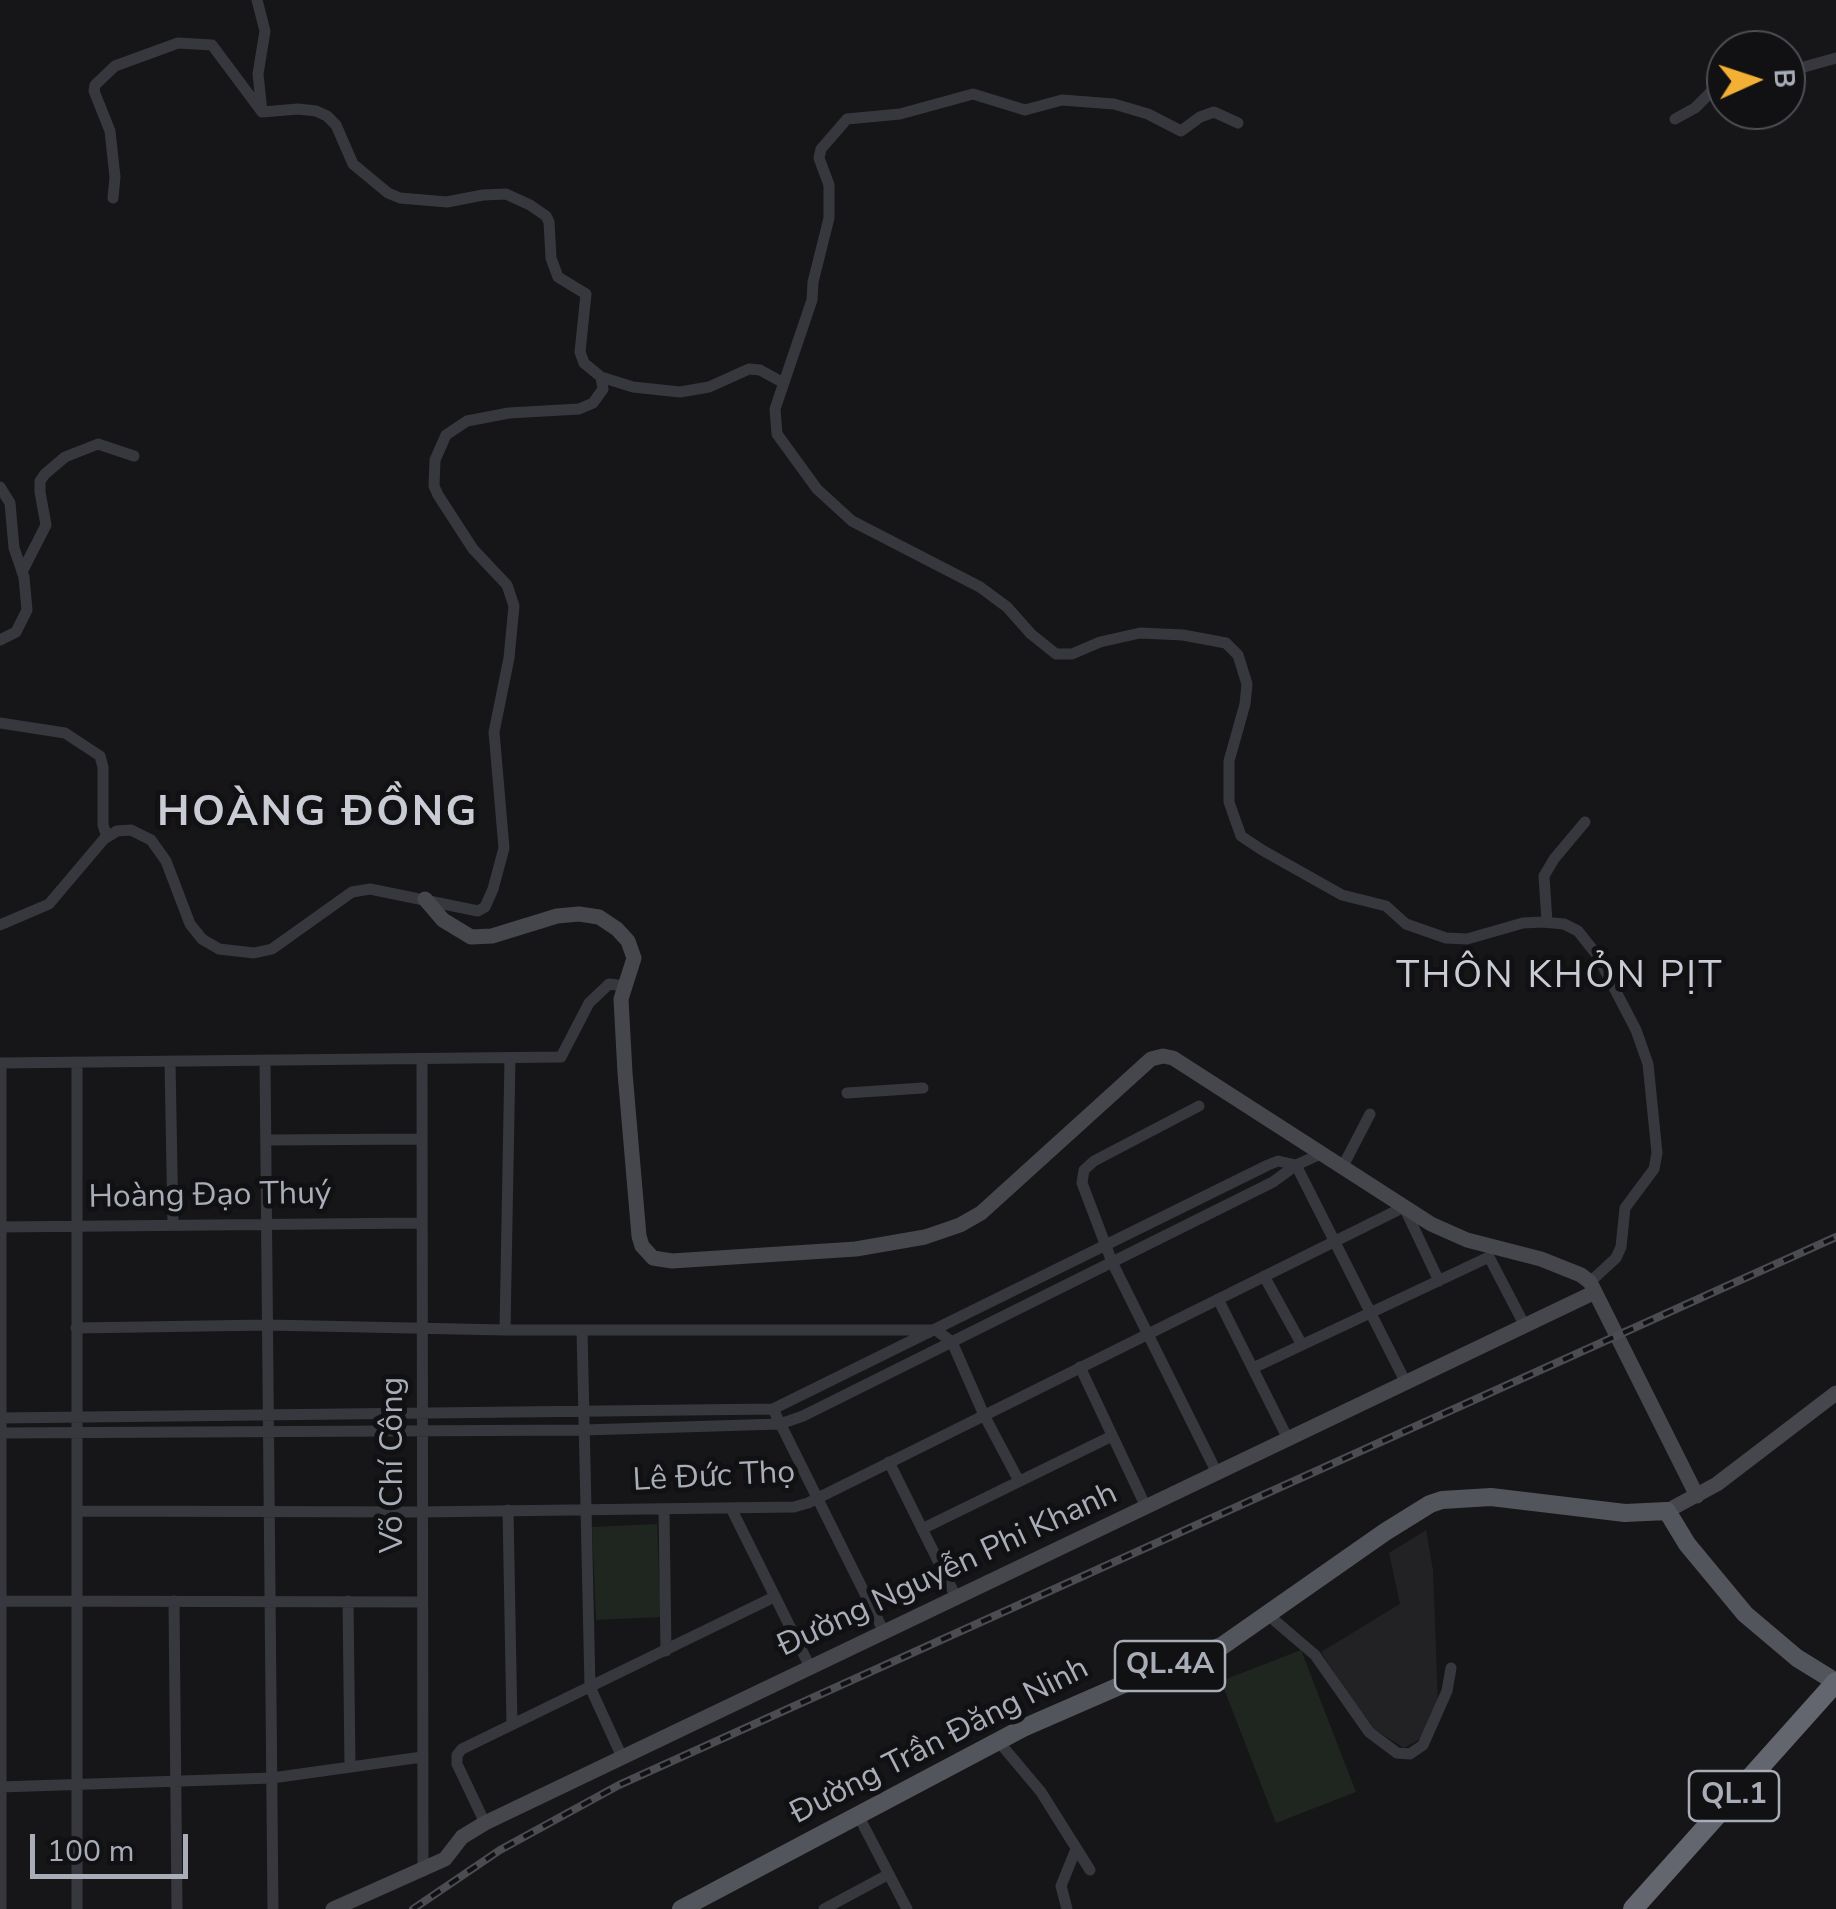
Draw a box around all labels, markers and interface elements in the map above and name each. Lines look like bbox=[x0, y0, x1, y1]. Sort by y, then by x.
north arrow bbox=[1706, 30, 1806, 130]
text: B bbox=[1764, 68, 1803, 89]
district label: HOÀNG ĐỒNG bbox=[157, 790, 479, 840]
district label: THÔN KHỎN PỊT bbox=[1396, 955, 1724, 1001]
street label: Hoàng Đạo Thuý bbox=[88, 1176, 332, 1218]
street label: Võ Chí Công bbox=[375, 1377, 413, 1553]
street label: Lê Đức Thọ bbox=[632, 1455, 796, 1501]
street label: Đường Nguyễn Phi Khanh bbox=[772, 1475, 1124, 1667]
road number: QL.4A bbox=[1115, 1641, 1225, 1691]
street label: Đường Trần Đăng Ninh bbox=[785, 1650, 1095, 1834]
road number: QL.1 bbox=[1689, 1771, 1779, 1821]
scale bar bbox=[35, 1814, 192, 1876]
text: 100 m bbox=[47, 1831, 134, 1872]

